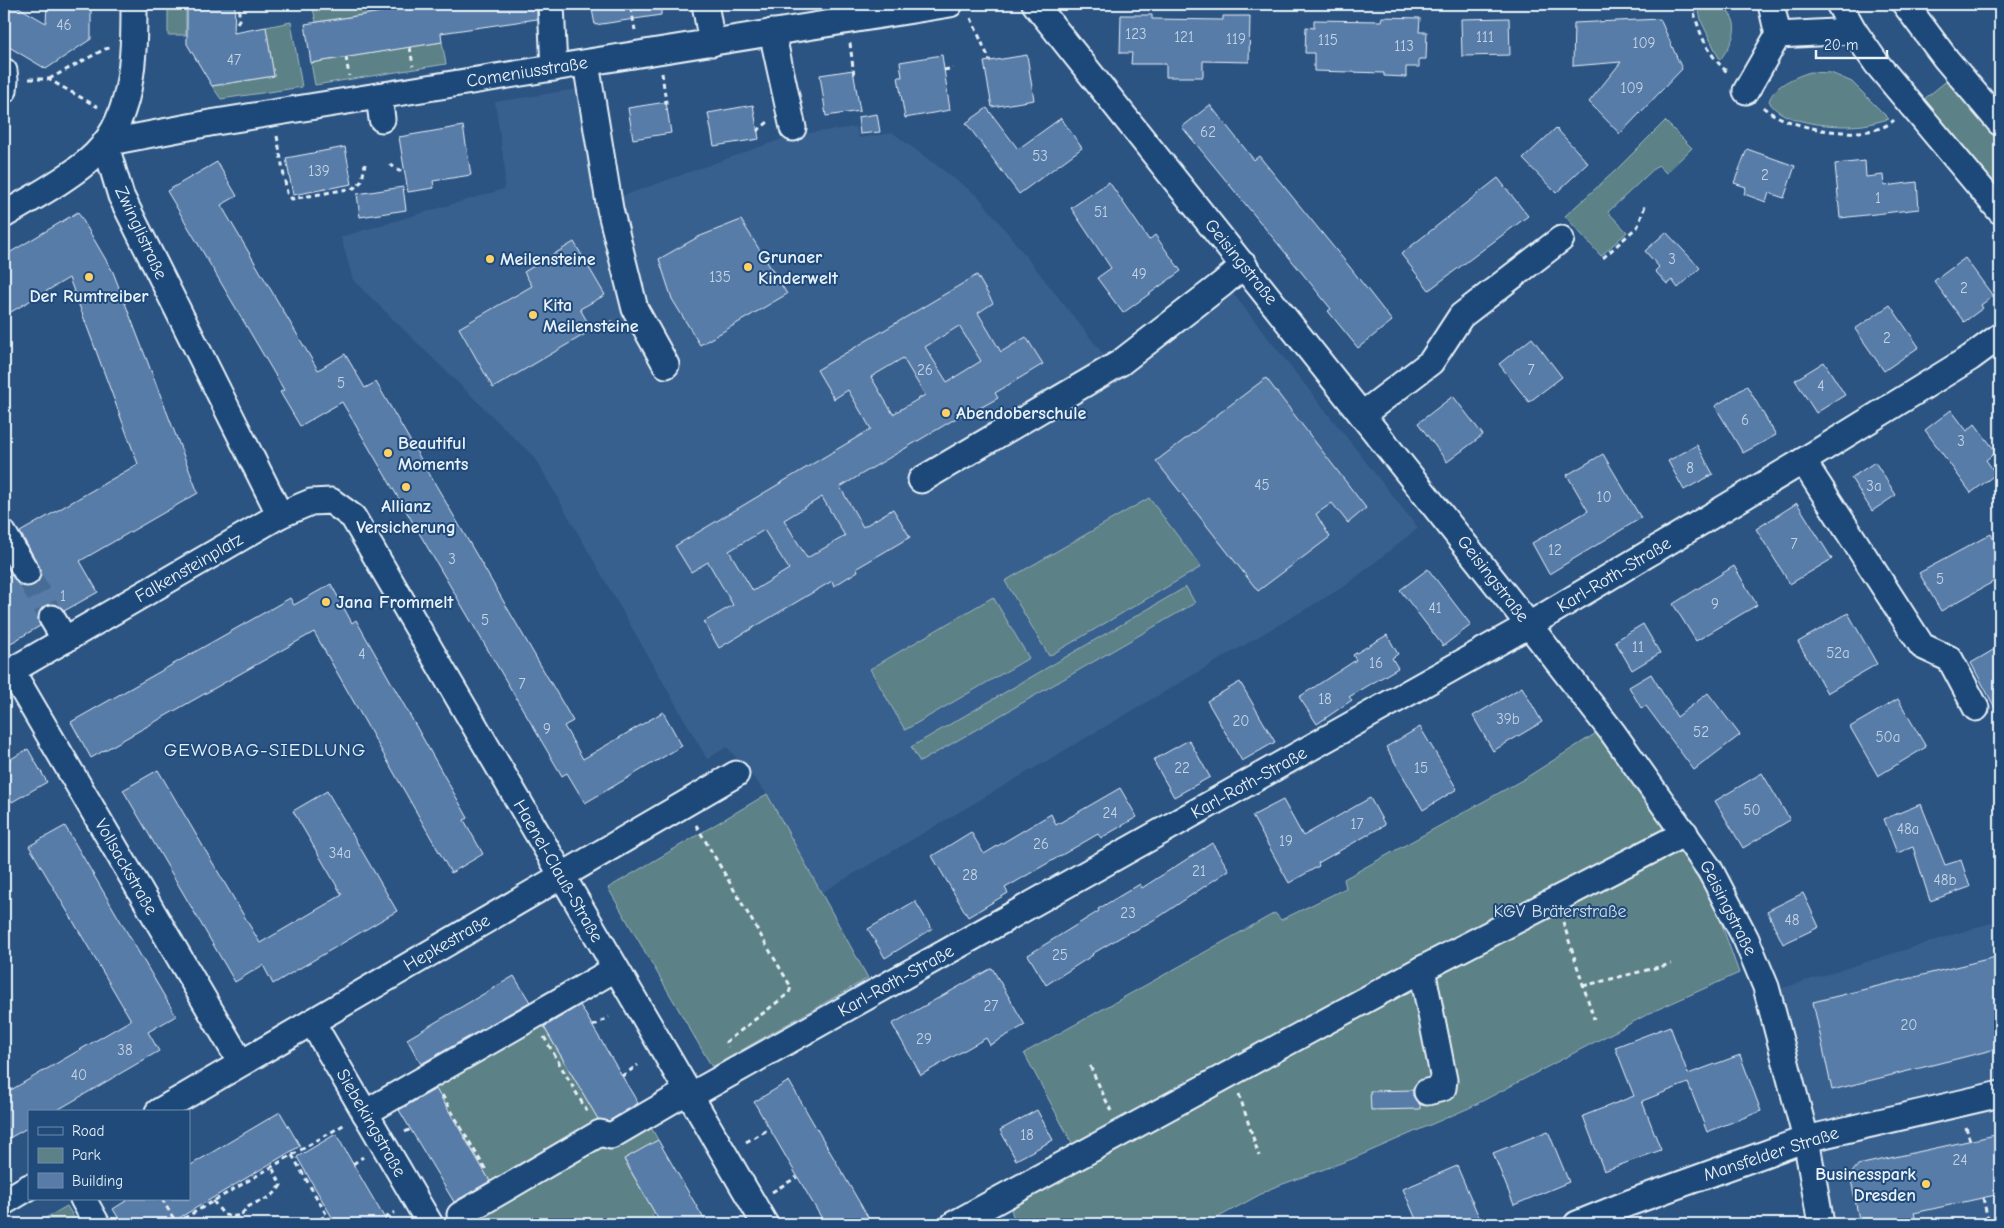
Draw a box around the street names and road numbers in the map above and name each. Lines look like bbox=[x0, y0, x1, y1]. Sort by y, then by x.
street label: Comeniusstraße bbox=[465, 52, 589, 92]
street label: Zwinglistraße bbox=[110, 183, 172, 283]
street label: Geisingstraße bbox=[1200, 215, 1282, 309]
street label: Falkensteinplatz bbox=[131, 529, 247, 607]
street label: Geisingstraße bbox=[1453, 531, 1533, 627]
street label: Karl-Roth-Straße bbox=[1553, 533, 1675, 617]
street label: Karl-Roth-Straße bbox=[1187, 742, 1311, 824]
street label: Haenel-Clauß-Straße bbox=[509, 796, 607, 946]
street label: Vollsackstraße bbox=[90, 815, 162, 919]
street label: Geisingstraße bbox=[1695, 857, 1761, 959]
street label: Hepkestraße bbox=[400, 910, 494, 976]
street label: Karl-Roth-Straße bbox=[834, 940, 958, 1022]
street label: Siebekingstraße bbox=[332, 1065, 410, 1181]
street label: Mansfelder Straße bbox=[1701, 1122, 1841, 1186]

